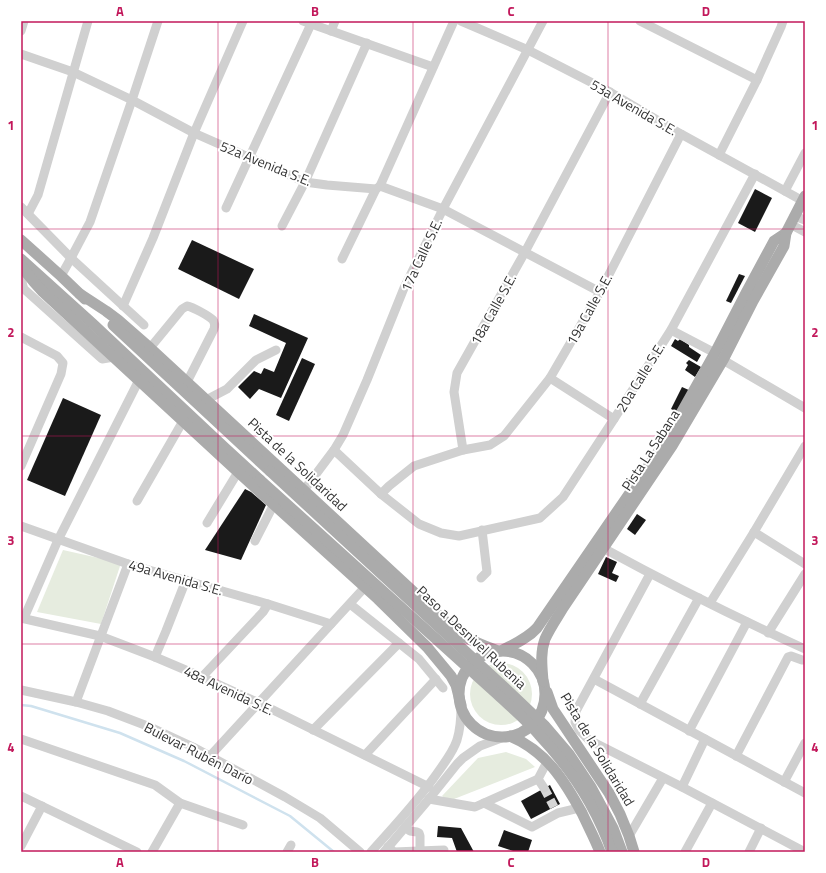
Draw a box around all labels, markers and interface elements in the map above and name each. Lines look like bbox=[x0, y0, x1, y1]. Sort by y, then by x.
text: A bbox=[116, 1, 124, 21]
text: B bbox=[311, 1, 319, 21]
text: C bbox=[507, 1, 515, 21]
text: D bbox=[702, 1, 710, 21]
street label: 53a Avenida S.E. bbox=[587, 74, 681, 140]
text: 1 bbox=[7, 115, 15, 135]
text: 1 bbox=[811, 115, 819, 135]
street label: 52a Avenida S.E. bbox=[217, 135, 315, 191]
street label: 17a Calle S.E. bbox=[395, 215, 447, 295]
street label: 18a Calle S.E. bbox=[465, 270, 521, 348]
street label: 19a Calle S.E. bbox=[561, 270, 617, 348]
text: 2 bbox=[7, 322, 15, 342]
text: 2 bbox=[811, 322, 819, 342]
street label: 20a Calle S.E. bbox=[610, 338, 670, 416]
street label: Pista La Sabana bbox=[616, 405, 684, 495]
street label: Pista de la Solidaridad bbox=[244, 412, 352, 516]
text: 3 bbox=[7, 530, 15, 550]
text: 3 bbox=[811, 530, 819, 550]
street label: 49a Avenida S.E. bbox=[126, 554, 226, 600]
street label: Paso a Desnivel Rubenia bbox=[412, 580, 532, 694]
street label: 48a Avenida S.E. bbox=[181, 660, 277, 720]
street label: Pista de la Solidaridad bbox=[556, 688, 640, 810]
street label: Bulevar Rubén Darío bbox=[141, 716, 257, 790]
text: 4 bbox=[7, 737, 15, 757]
text: 4 bbox=[811, 737, 819, 757]
text: A bbox=[116, 852, 124, 872]
text: B bbox=[311, 852, 319, 872]
text: C bbox=[507, 852, 515, 872]
text: D bbox=[702, 852, 710, 872]

